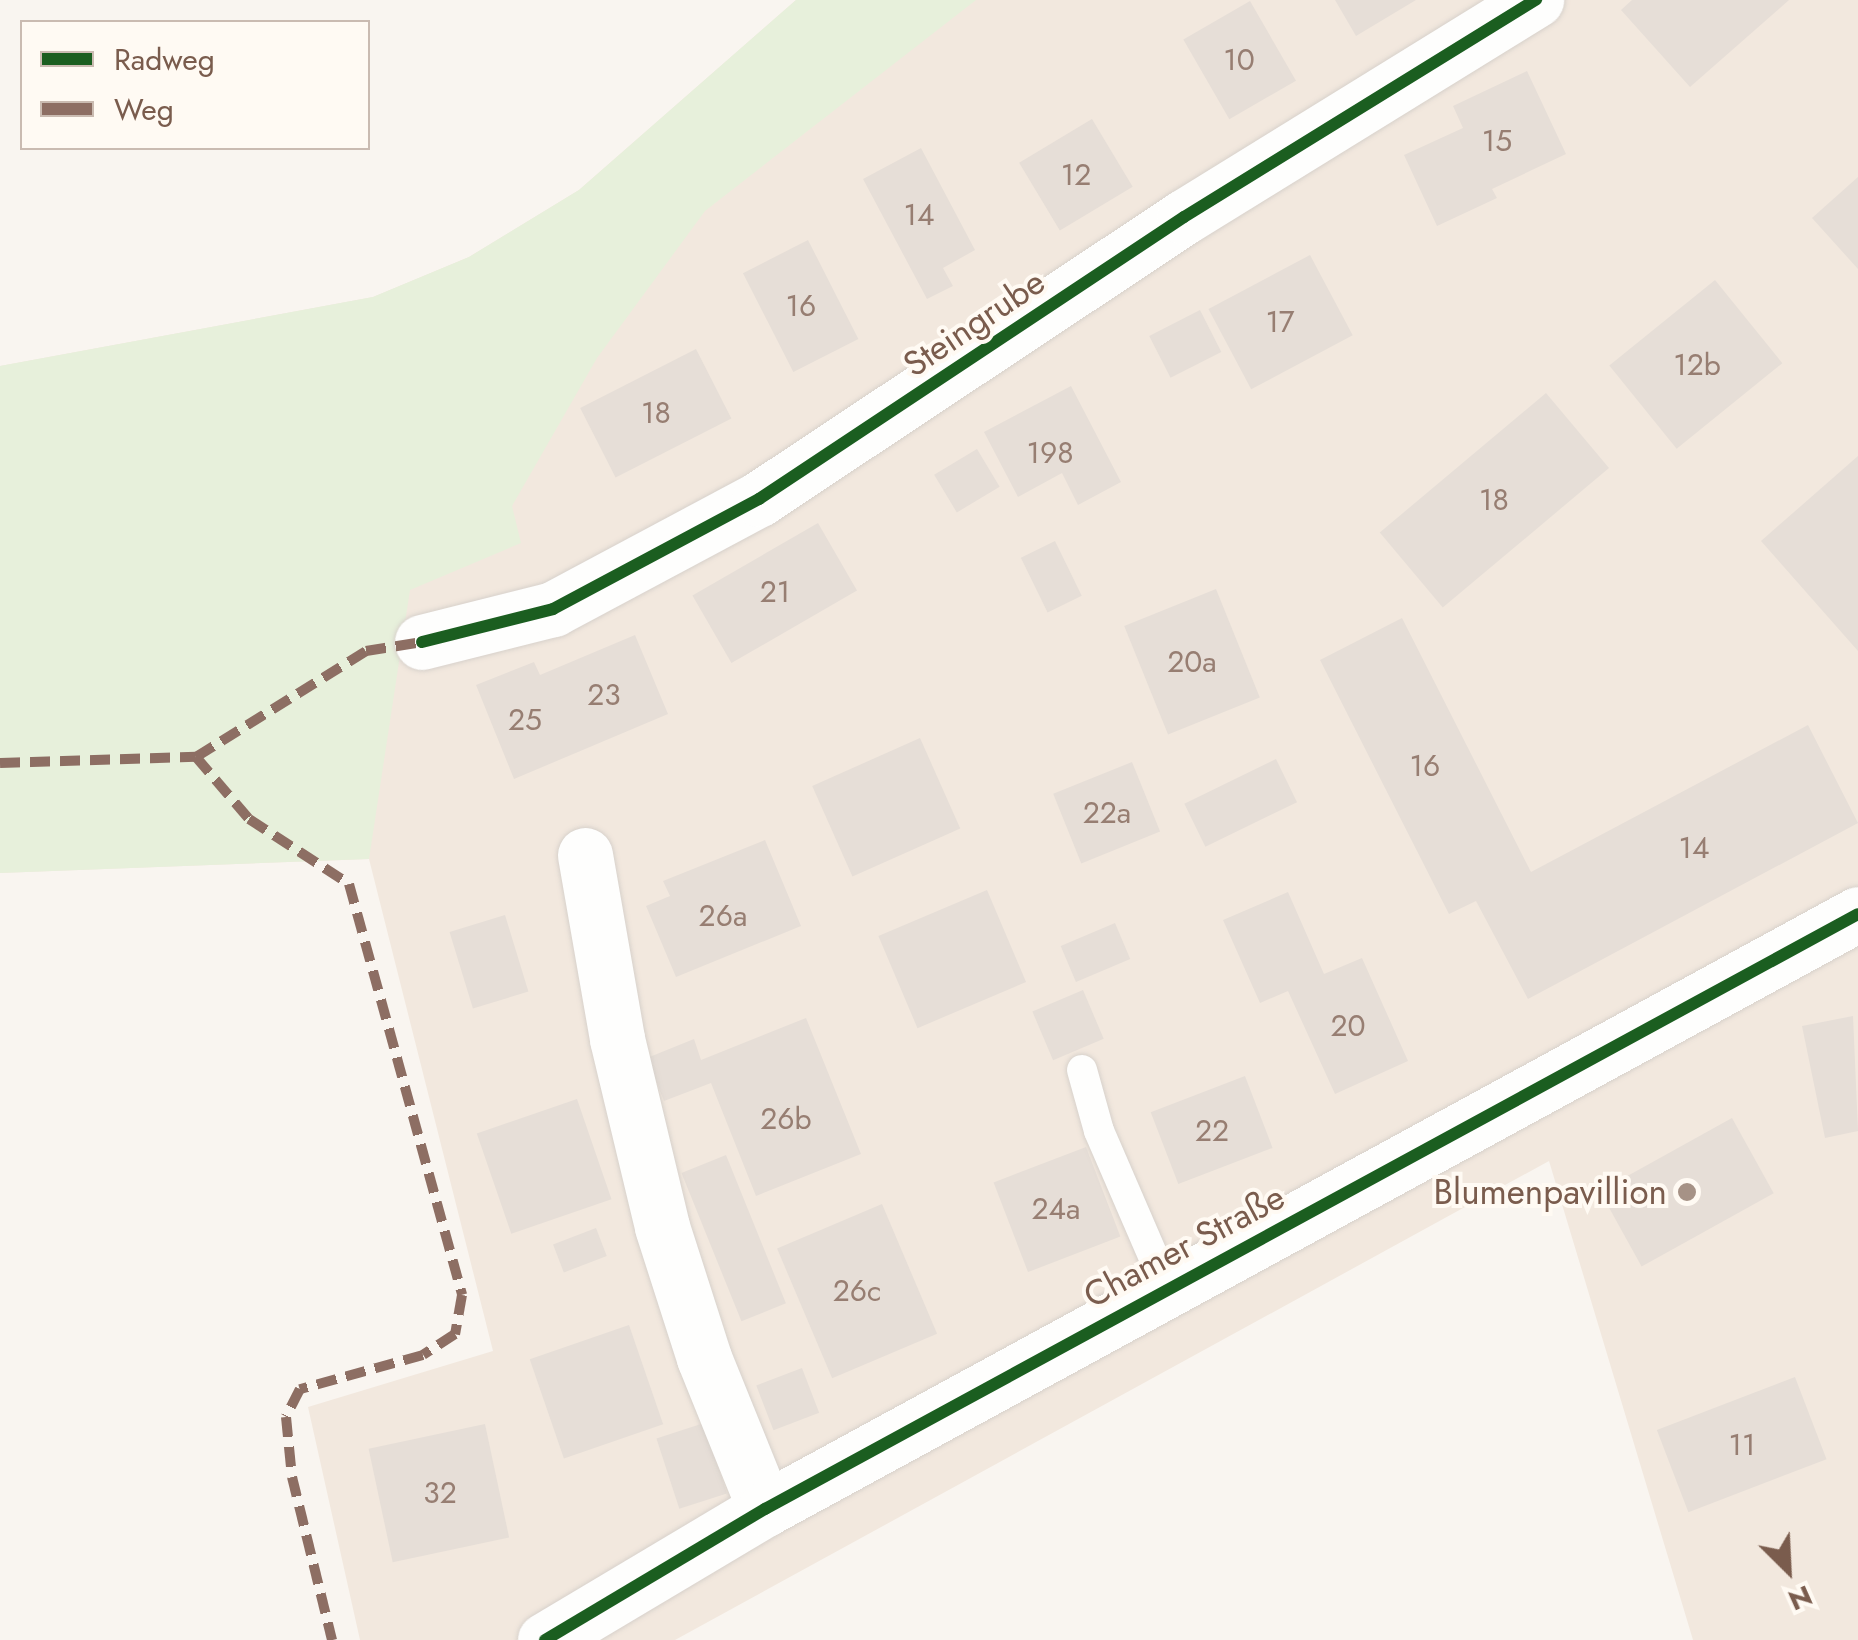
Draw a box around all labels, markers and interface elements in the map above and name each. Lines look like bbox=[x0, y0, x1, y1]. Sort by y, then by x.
legend bbox=[20, 20, 370, 150]
text: Radweg bbox=[114, 38, 215, 81]
house number: 10 bbox=[1223, 42, 1255, 78]
text: Weg bbox=[114, 88, 174, 131]
house number: 15 bbox=[1482, 123, 1512, 159]
house number: 12 bbox=[1061, 157, 1091, 193]
house number: 14 bbox=[904, 197, 934, 233]
street label: Steingrube bbox=[895, 260, 1053, 386]
house number: 16 bbox=[786, 288, 816, 324]
house number: 17 bbox=[1265, 304, 1295, 340]
house number: 12b bbox=[1673, 347, 1721, 383]
house number: 18 bbox=[641, 395, 671, 431]
house number: 198 bbox=[1026, 435, 1074, 471]
house number: 18 bbox=[1479, 482, 1509, 518]
house number: 21 bbox=[760, 574, 790, 610]
house number: 20a bbox=[1167, 644, 1217, 680]
house number: 23 bbox=[587, 677, 621, 713]
house number: 25 bbox=[508, 702, 542, 738]
house number: 16 bbox=[1410, 748, 1440, 784]
house number: 22a bbox=[1083, 795, 1131, 831]
house number: 14 bbox=[1679, 830, 1709, 866]
house number: 26a bbox=[699, 898, 747, 934]
house number: 20 bbox=[1330, 1008, 1366, 1044]
house number: 26b bbox=[760, 1101, 812, 1137]
house number: 22 bbox=[1195, 1113, 1229, 1149]
place label: Blumenpavillion bbox=[1434, 1171, 1667, 1213]
street label: Chamer Straße bbox=[1076, 1176, 1292, 1316]
marker: Blumenpavillion bbox=[1676, 1181, 1698, 1203]
house number: 24a bbox=[1032, 1191, 1080, 1227]
house number: 26c bbox=[833, 1273, 881, 1309]
house number: 11 bbox=[1729, 1427, 1755, 1463]
house number: 32 bbox=[423, 1475, 457, 1511]
north arrow bbox=[1738, 1520, 1838, 1620]
text: N bbox=[1782, 1575, 1819, 1621]

